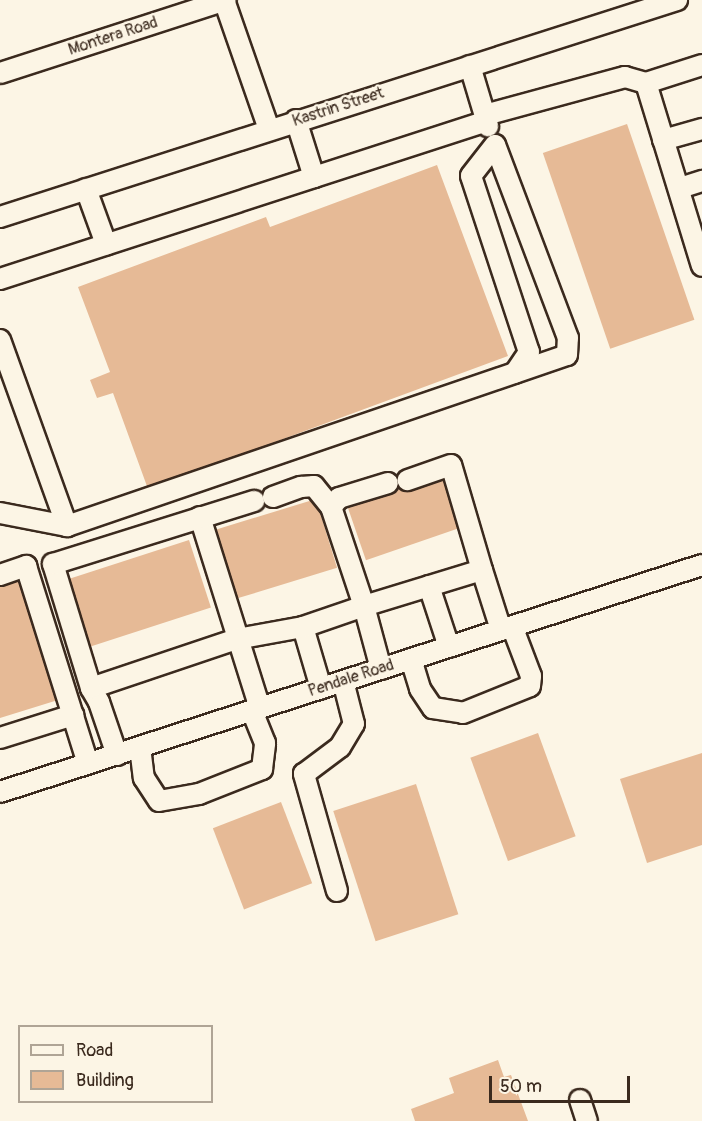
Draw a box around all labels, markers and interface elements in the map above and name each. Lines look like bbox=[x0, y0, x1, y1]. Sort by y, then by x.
street label: Montera Road bbox=[66, 13, 160, 59]
street label: Kastrin Street bbox=[290, 83, 386, 131]
street label: Pendale Road bbox=[306, 655, 396, 701]
legend bbox=[18, 1025, 213, 1103]
text: Road bbox=[76, 1039, 113, 1062]
scale bar bbox=[492, 1064, 633, 1102]
text: Building bbox=[76, 1069, 134, 1092]
text: 50 m bbox=[500, 1075, 542, 1098]

